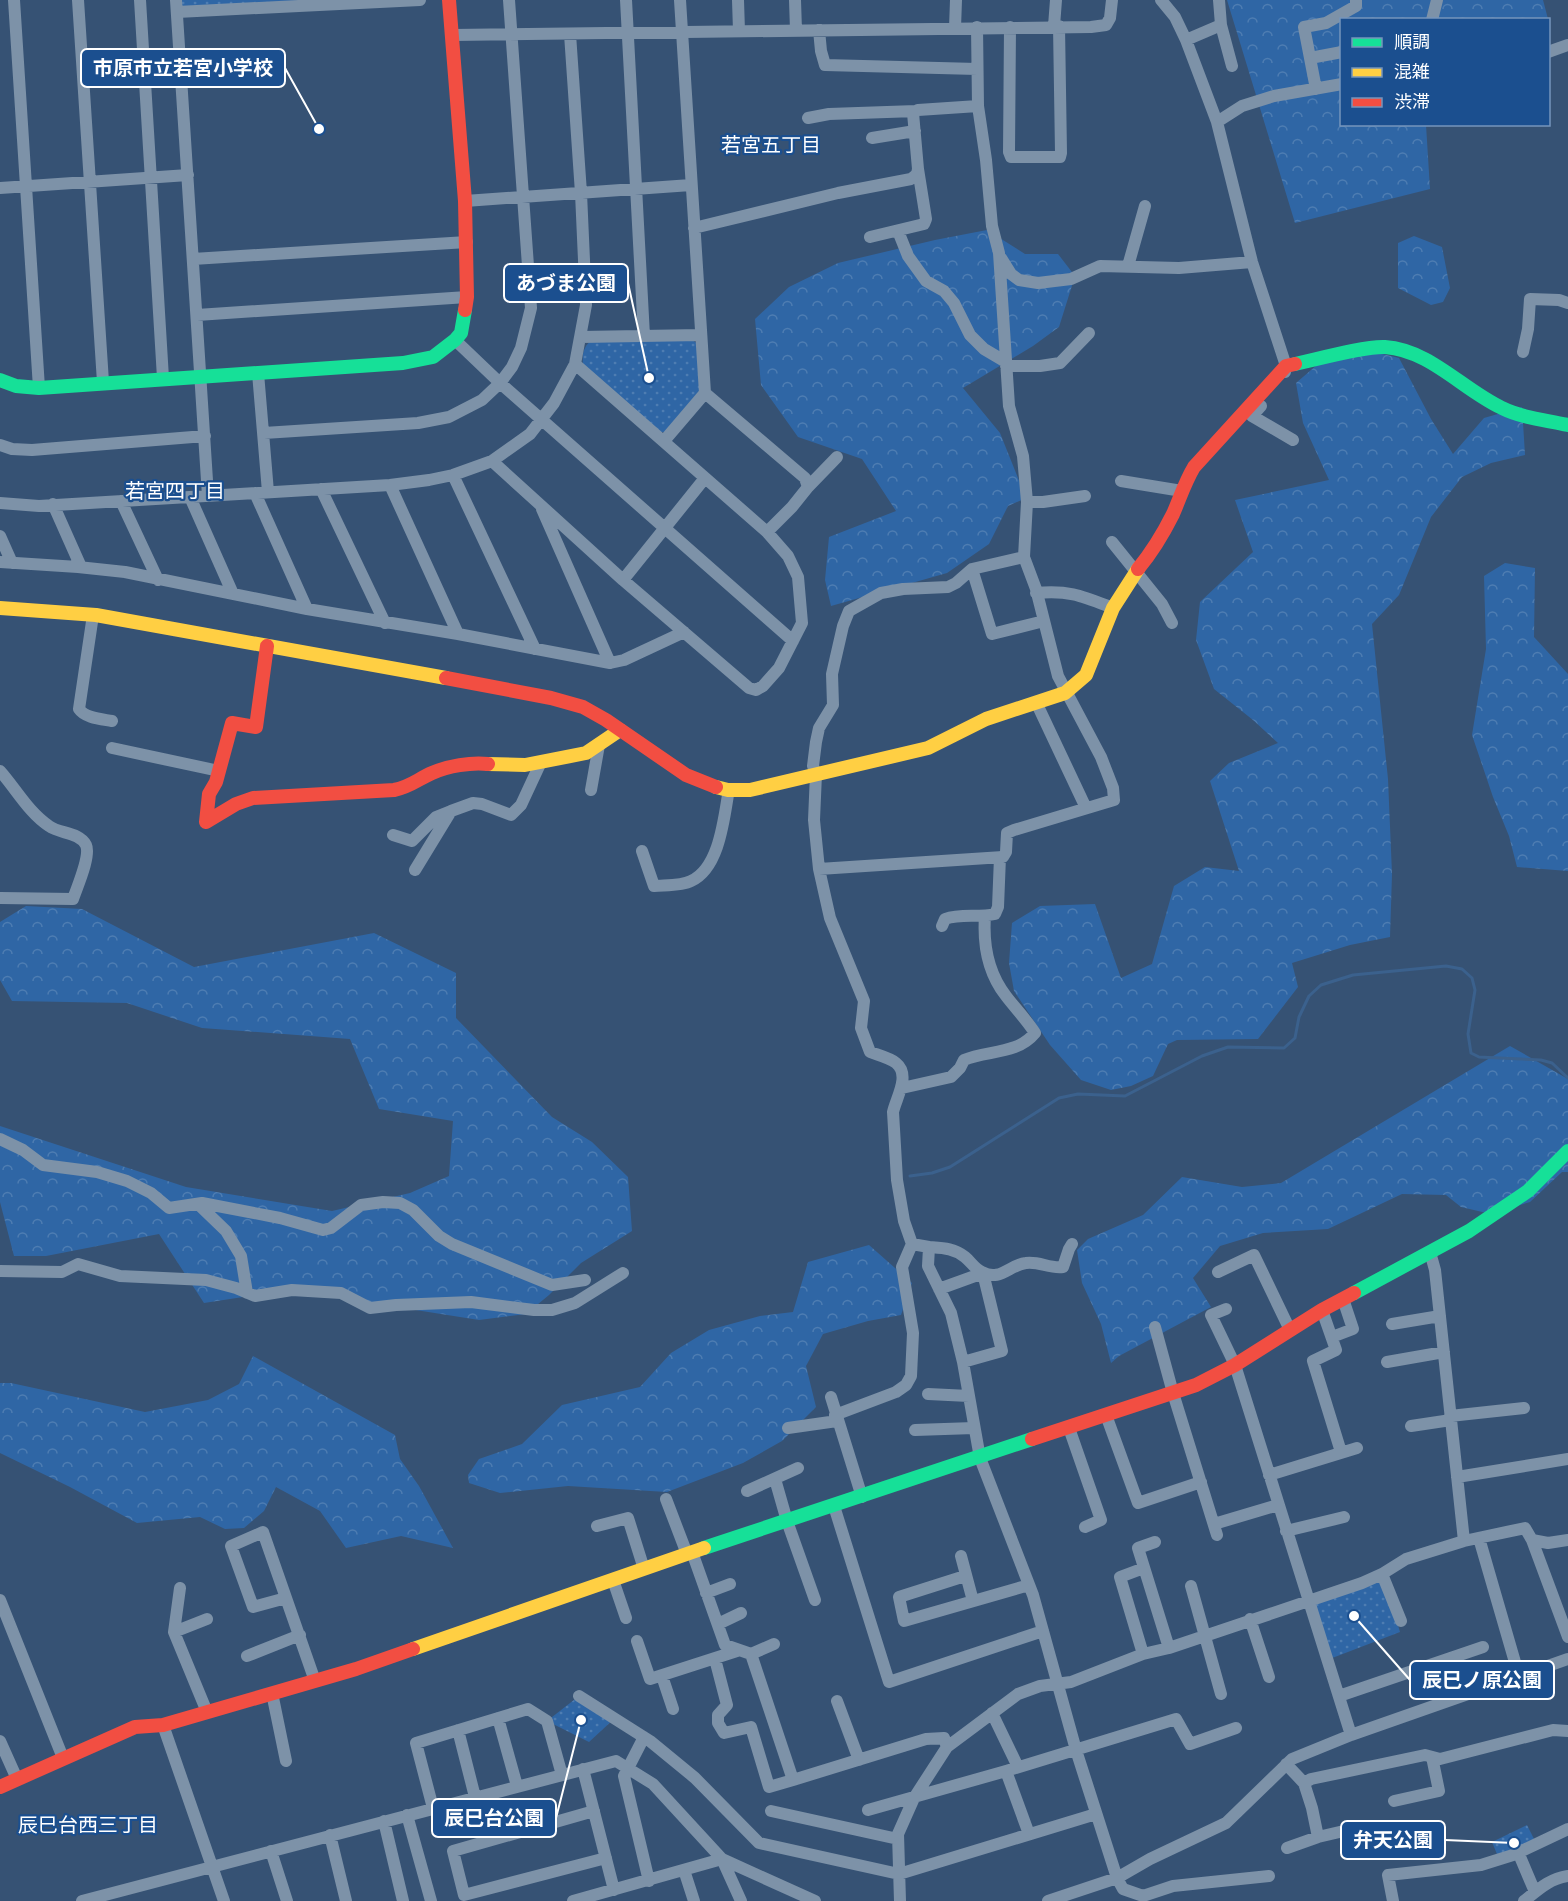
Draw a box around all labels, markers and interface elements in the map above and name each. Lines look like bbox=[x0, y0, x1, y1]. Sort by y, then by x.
legend bbox=[1340, 18, 1550, 126]
text: 順調 bbox=[1394, 30, 1430, 53]
callout: 市原市立若宮小学校 bbox=[81, 49, 285, 87]
text: 市原市立若宮小学校 bbox=[93, 55, 273, 81]
text: 混雑 bbox=[1394, 60, 1430, 83]
text: 渋滞 bbox=[1394, 90, 1430, 113]
district label: 若宮五丁目 bbox=[721, 132, 821, 158]
callout: あづま公園 bbox=[504, 264, 628, 302]
text: あづま公園 bbox=[516, 270, 616, 296]
district label: 若宮四丁目 bbox=[125, 478, 225, 504]
callout: 辰巳ノ原公園 bbox=[1410, 1661, 1554, 1699]
text: 辰巳ノ原公園 bbox=[1422, 1667, 1542, 1693]
callout: 辰巳台公園 bbox=[432, 1799, 556, 1837]
text: 辰巳台公園 bbox=[444, 1805, 544, 1831]
district label: 辰巳台西三丁目 bbox=[18, 1812, 158, 1838]
callout: 弁天公園 bbox=[1341, 1821, 1445, 1859]
text: 弁天公園 bbox=[1353, 1827, 1433, 1853]

